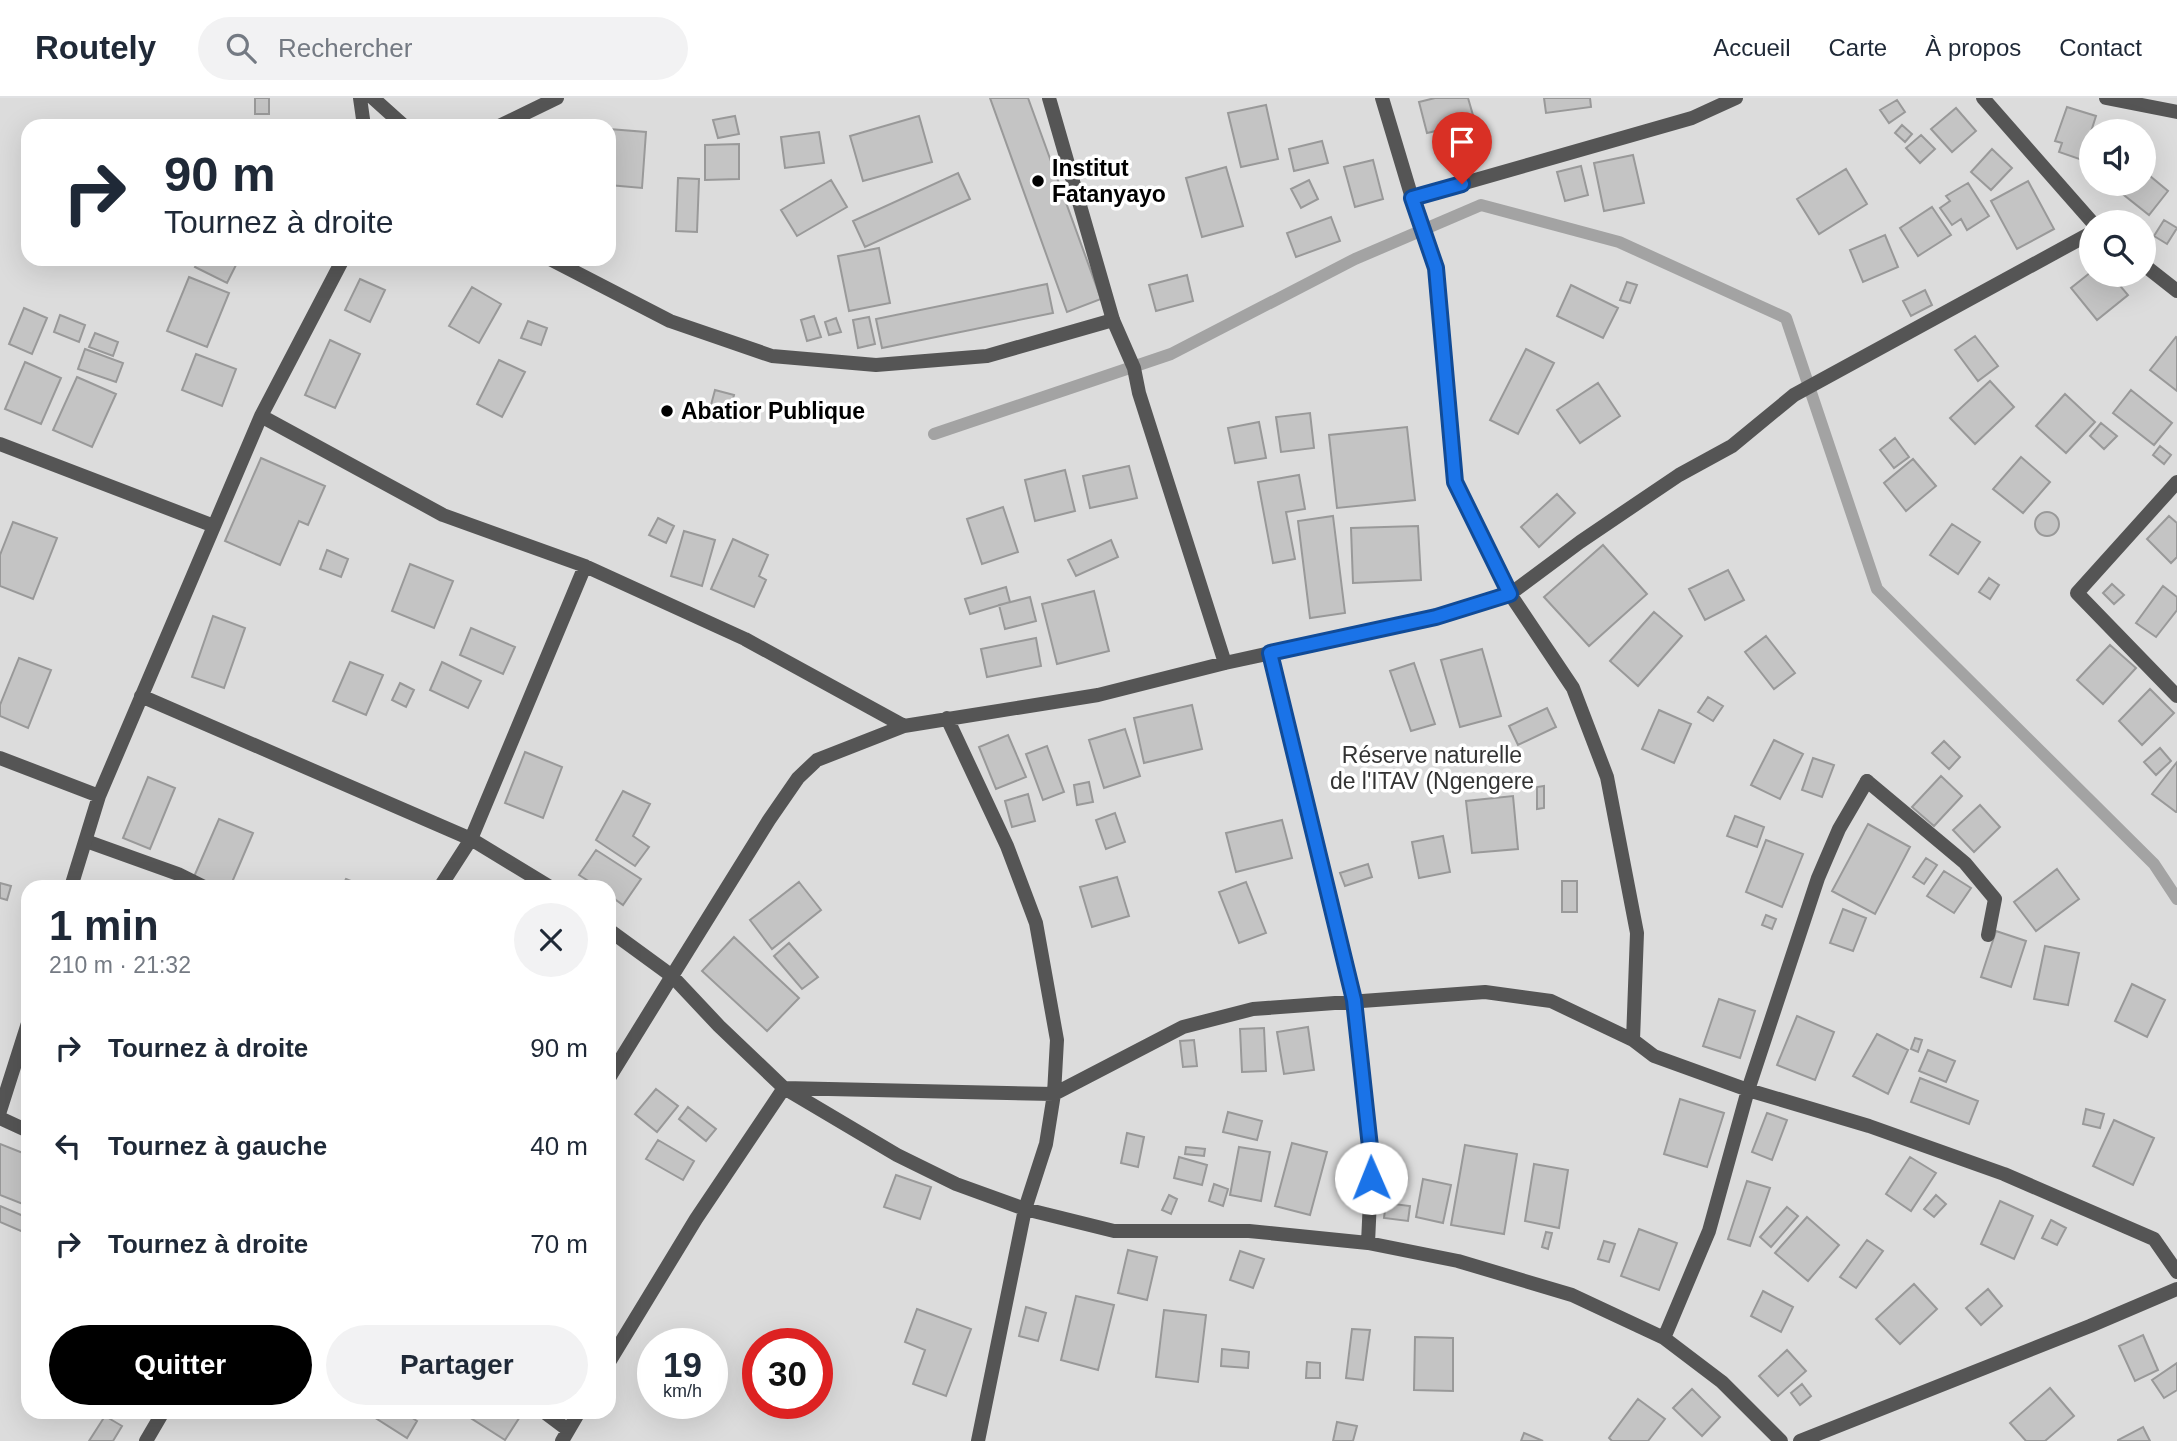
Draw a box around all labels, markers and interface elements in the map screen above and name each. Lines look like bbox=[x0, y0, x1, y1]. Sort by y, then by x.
search box bbox=[198, 17, 688, 80]
text: Routely bbox=[35, 29, 156, 66]
icon: search bbox=[222, 29, 260, 67]
text: Rechercher bbox=[278, 33, 412, 63]
text: Accueil bbox=[1713, 34, 1791, 61]
text: Carte bbox=[1829, 34, 1887, 61]
text: À propos bbox=[1925, 34, 2021, 61]
text: Contact bbox=[2059, 34, 2142, 61]
pin bbox=[1432, 112, 1492, 184]
map controls bbox=[2079, 119, 2156, 287]
button: sound bbox=[2079, 119, 2156, 196]
icon: arrive bbox=[1443, 123, 1481, 161]
icon: right bbox=[49, 147, 140, 238]
text: 90 m bbox=[164, 147, 276, 201]
place label: Institut Fatanyayo bbox=[1052, 155, 1166, 207]
marker: Institut Fatanyayo bbox=[1030, 173, 1046, 189]
text: Tournez à droite bbox=[164, 204, 393, 240]
button: search bbox=[2079, 210, 2156, 287]
place label: Abatior Publique bbox=[681, 398, 865, 424]
marker: Abatior Publique bbox=[659, 403, 675, 419]
park label: Réserve naturelle de l'ITAV (Ngengere bbox=[1330, 742, 1534, 794]
text: 1 min bbox=[49, 902, 159, 949]
button: close bbox=[514, 903, 588, 977]
text: 210 m · 21:32 bbox=[49, 952, 191, 978]
icon: right bbox=[49, 1029, 87, 1067]
text: Tournez à droite bbox=[108, 1033, 308, 1063]
text: 90 m bbox=[530, 1033, 588, 1063]
icon: left bbox=[49, 1127, 87, 1165]
text: Tournez à gauche bbox=[108, 1131, 327, 1161]
text: 40 m bbox=[530, 1131, 588, 1161]
position arrow bbox=[1334, 1141, 1408, 1215]
icon: right bbox=[49, 1225, 87, 1263]
text: Tournez à droite bbox=[108, 1229, 308, 1259]
text: 70 m bbox=[530, 1229, 588, 1259]
button: Quitter bbox=[49, 1325, 312, 1405]
button: Partager bbox=[326, 1325, 588, 1405]
speed limit sign: 30 bbox=[742, 1328, 833, 1419]
text: 19 bbox=[663, 1345, 702, 1384]
text: km/h bbox=[663, 1381, 702, 1401]

